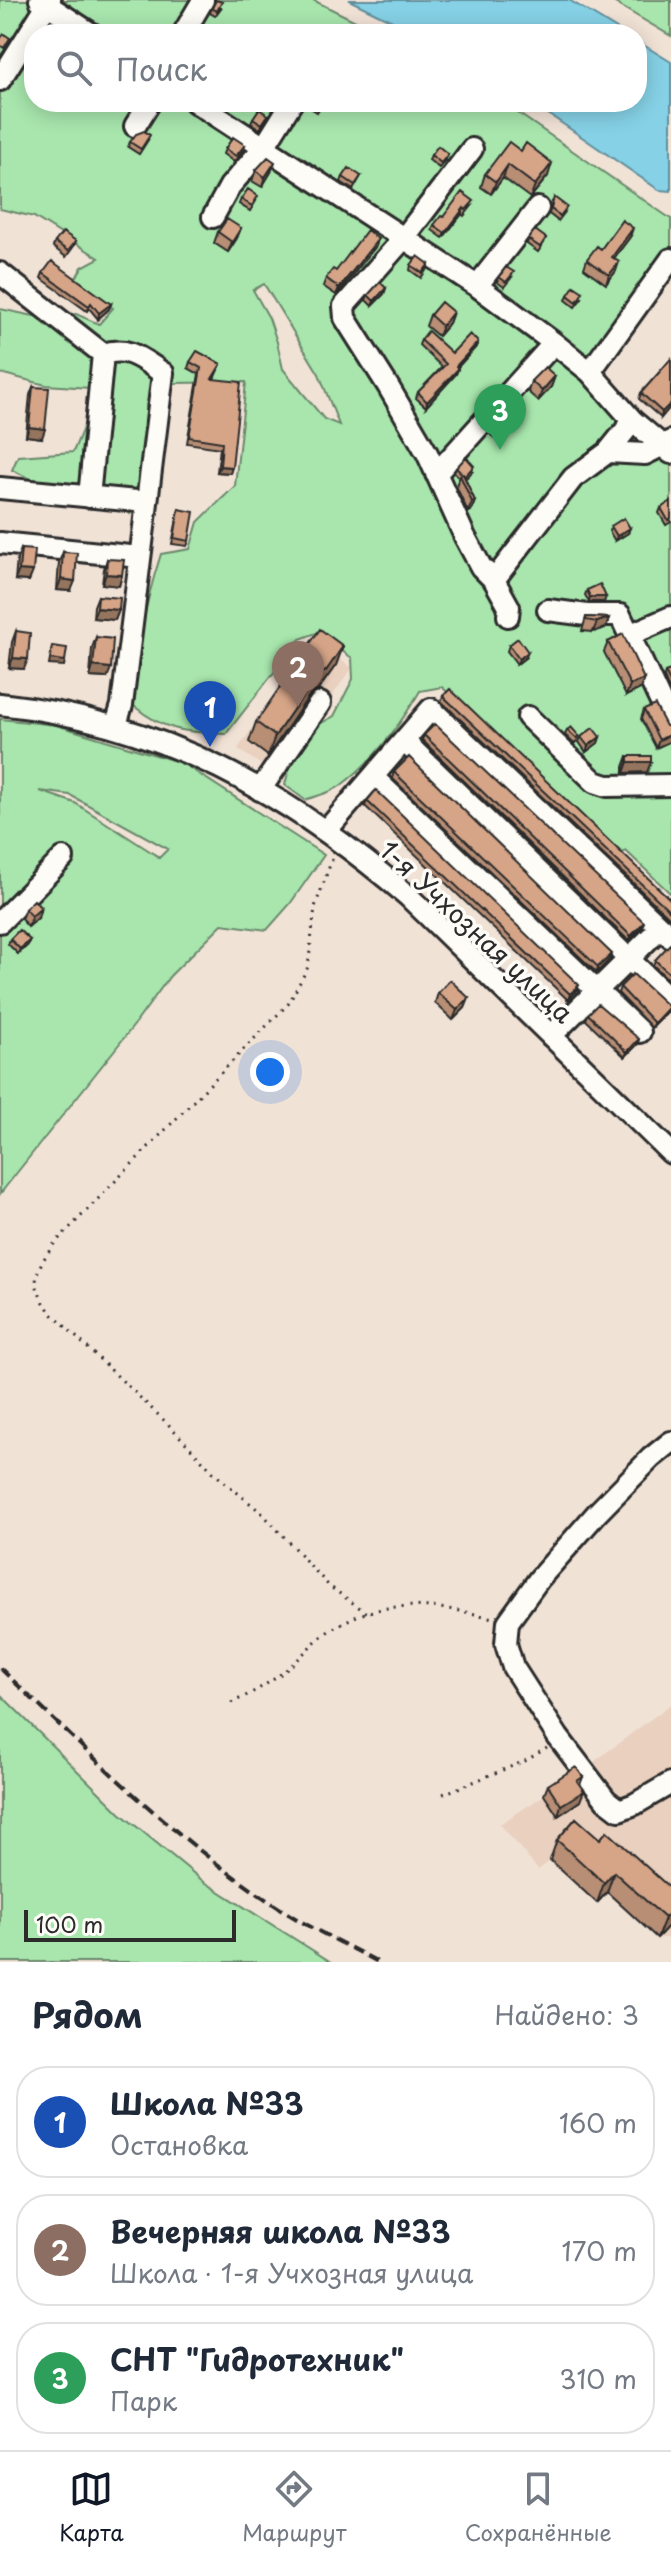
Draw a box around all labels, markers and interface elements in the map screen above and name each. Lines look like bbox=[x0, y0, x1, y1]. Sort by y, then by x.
search box bbox=[24, 24, 647, 112]
icon: search bbox=[52, 46, 96, 90]
text: Поиск bbox=[116, 46, 207, 91]
pin: 3 bbox=[474, 384, 526, 450]
pin: 2 bbox=[272, 641, 324, 707]
pin: 1 bbox=[184, 681, 236, 747]
street label: 1-я Учхозная улица bbox=[371, 831, 583, 1032]
your location bbox=[250, 1052, 290, 1092]
scale bar bbox=[24, 1906, 236, 1942]
text: 100 m bbox=[36, 1907, 103, 1940]
text: Рядом bbox=[32, 1988, 143, 2040]
text: Найдено: 3 bbox=[495, 1995, 639, 2034]
text: Школа №33 bbox=[110, 2080, 304, 2125]
text: 1 bbox=[54, 2103, 66, 2142]
text: 160 m bbox=[559, 2103, 637, 2142]
text: Остановка bbox=[110, 2125, 248, 2164]
text: Вечерняя школа №33 bbox=[110, 2208, 451, 2253]
text: 2 bbox=[51, 2231, 69, 2270]
text: 170 m bbox=[562, 2231, 637, 2270]
text: Школа · 1-я Учхозная улица bbox=[110, 2253, 473, 2292]
text: СНТ "Гидротехник" bbox=[110, 2336, 404, 2381]
text: 3 bbox=[51, 2359, 69, 2398]
text: 310 m bbox=[559, 2359, 637, 2398]
text: Парк bbox=[110, 2381, 177, 2420]
tab: Карта bbox=[59, 2467, 124, 2548]
tab: Маршрут bbox=[242, 2467, 346, 2548]
tab: Сохранённые bbox=[465, 2467, 612, 2548]

